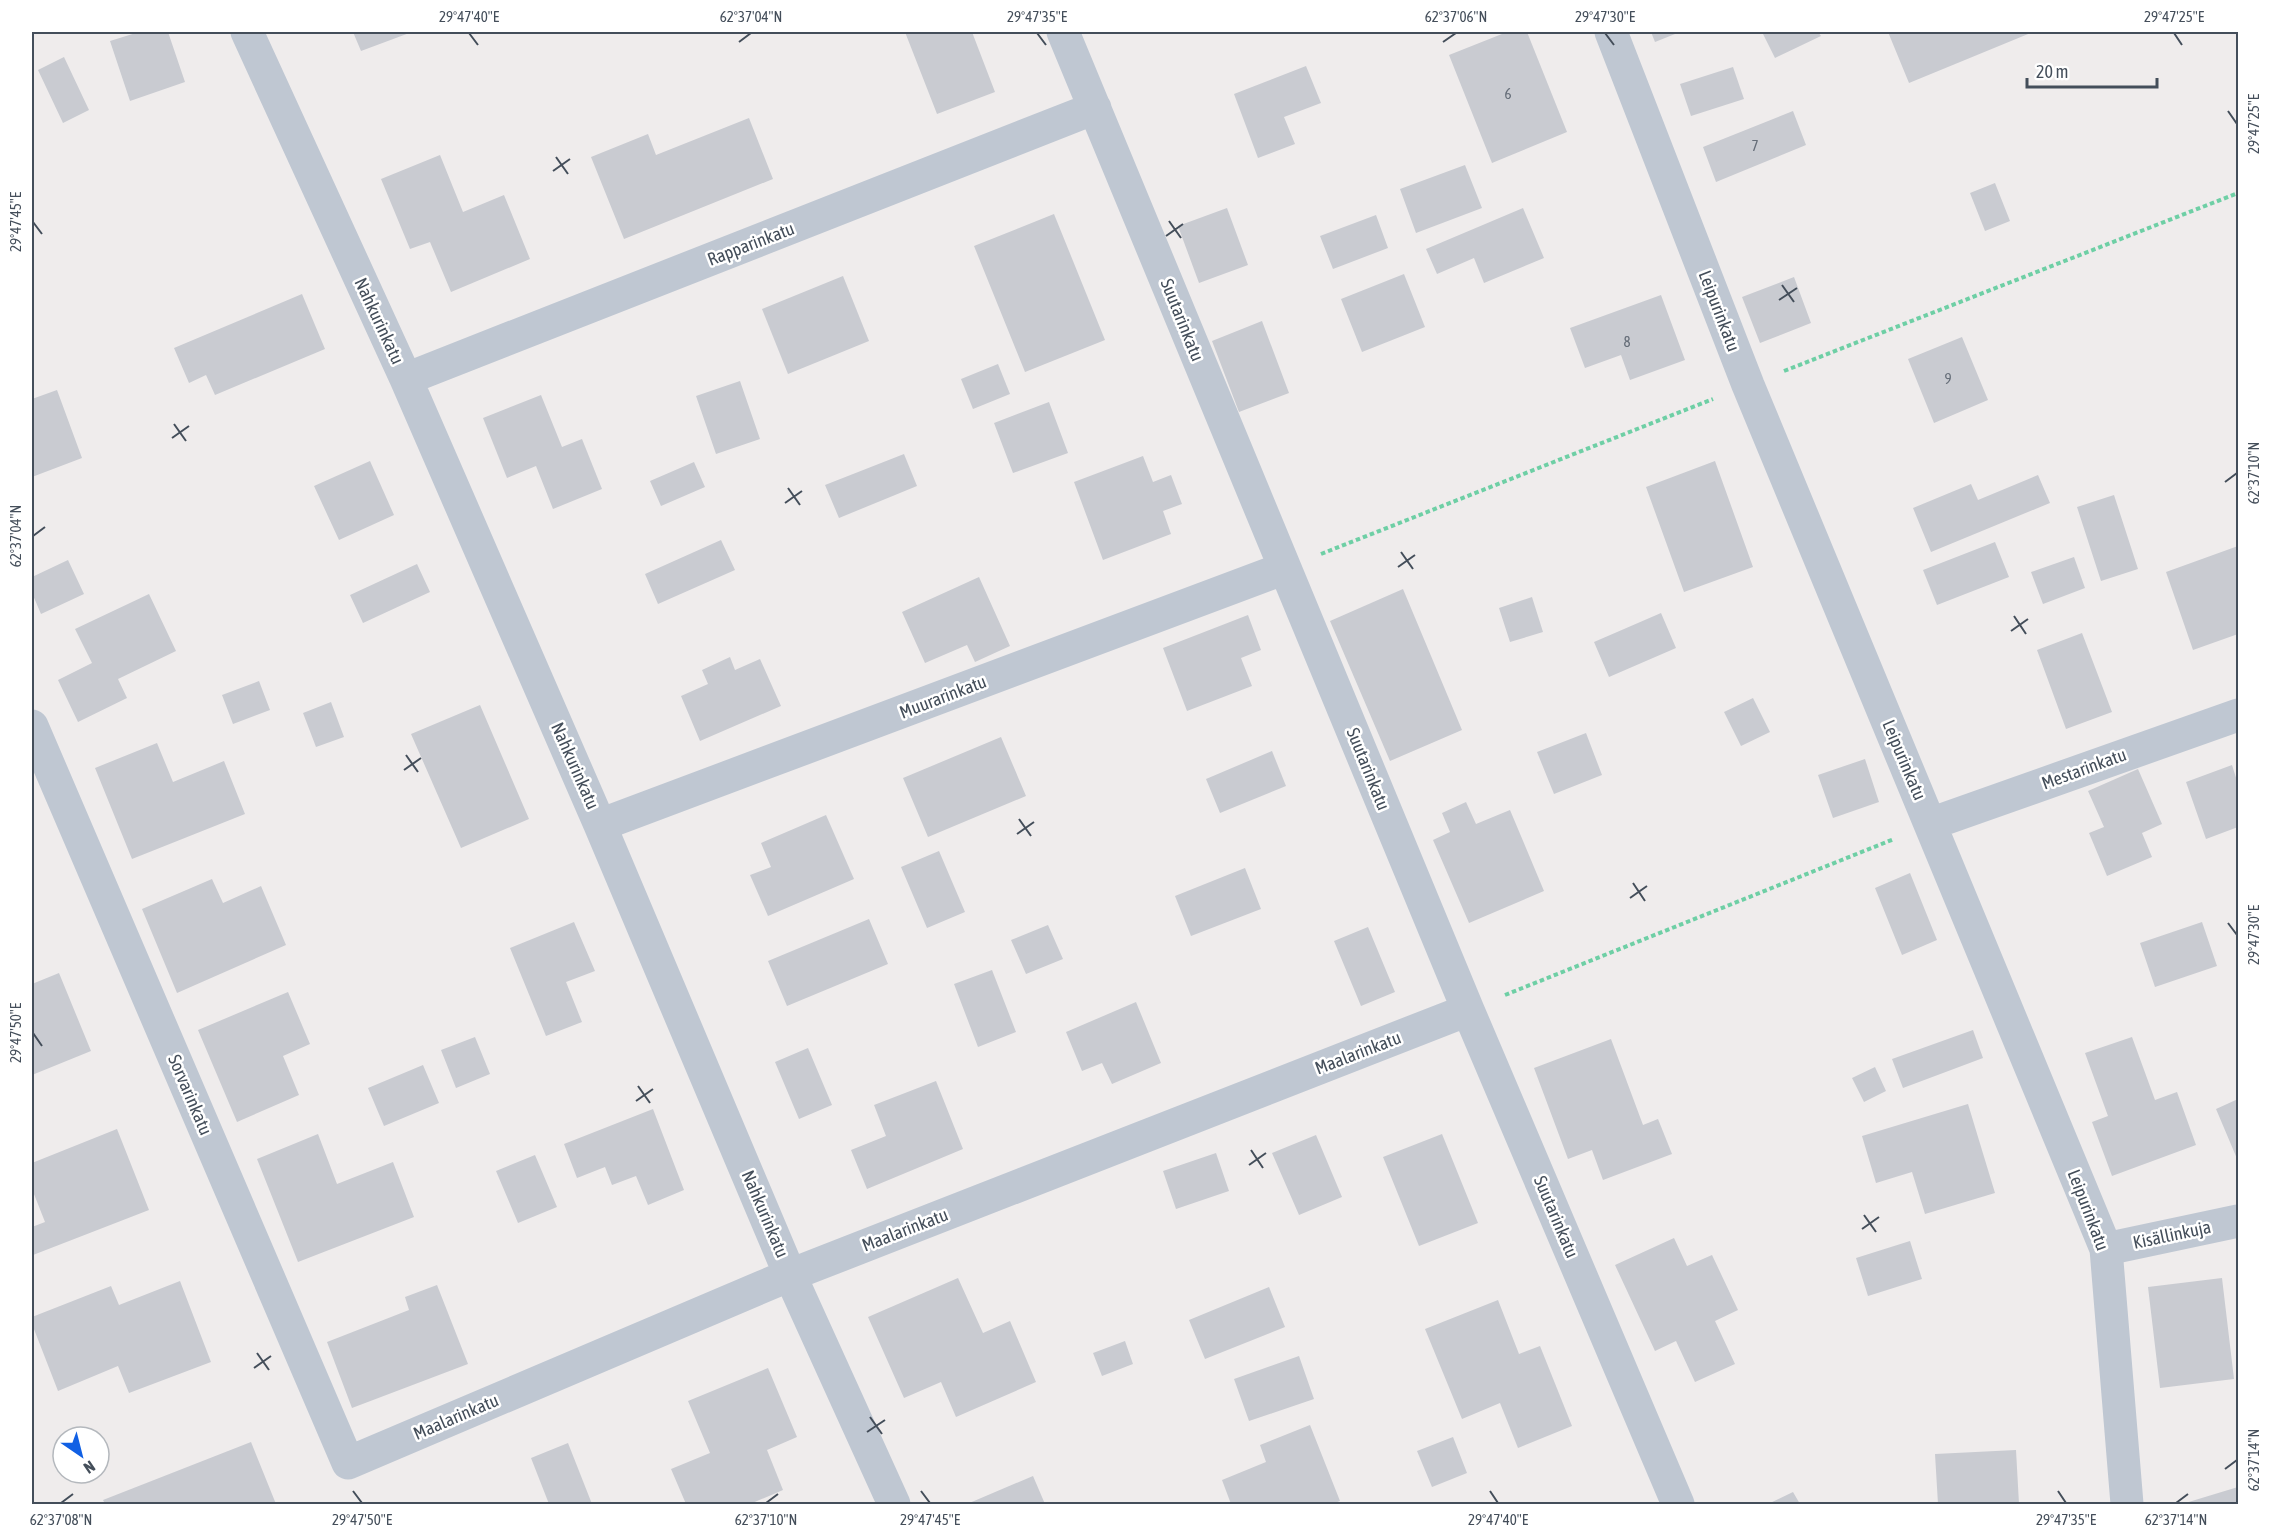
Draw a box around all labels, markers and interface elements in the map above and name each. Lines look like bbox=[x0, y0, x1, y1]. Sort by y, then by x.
text: 29°47'40"E bbox=[439, 8, 500, 25]
text: 62°37'04"N bbox=[720, 8, 782, 25]
text: 29°47'35"E bbox=[1007, 8, 1068, 25]
text: 62°37'06"N bbox=[1425, 8, 1487, 25]
text: 29°47'30"E bbox=[1575, 8, 1636, 25]
text: 29°47'25"E bbox=[2144, 8, 2205, 25]
scale bar bbox=[2027, 51, 2158, 89]
text: 20 m bbox=[2036, 61, 2068, 82]
house number: 6 bbox=[1504, 85, 1512, 102]
text: 29°47'25"E bbox=[2245, 93, 2262, 154]
house number: 7 bbox=[1751, 137, 1759, 154]
text: 29°47'45"E bbox=[7, 191, 24, 252]
street label: Rapparinkatu bbox=[705, 217, 797, 270]
street label: Leipurinkatu bbox=[1694, 267, 1744, 354]
street label: Nahkurinkatu bbox=[350, 274, 409, 367]
street label: Suutarinkatu bbox=[1156, 276, 1208, 364]
house number: 8 bbox=[1623, 333, 1631, 350]
house number: 9 bbox=[1944, 370, 1952, 387]
text: 62°37'10"N bbox=[2245, 442, 2262, 504]
text: 62°37'04"N bbox=[7, 505, 24, 567]
street label: Muurarinkatu bbox=[897, 670, 989, 723]
street label: Leipurinkatu bbox=[1878, 717, 1931, 803]
street label: Nahkurinkatu bbox=[547, 719, 604, 812]
street label: Suutarinkatu bbox=[1342, 725, 1394, 813]
street label: Mestarinkatu bbox=[2039, 744, 2129, 794]
text: 29°47'30"E bbox=[2245, 904, 2262, 965]
text: 29°47'50"E bbox=[7, 1002, 24, 1063]
street label: Maalarinkatu bbox=[1312, 1027, 1404, 1079]
street label: Sorvarinkatu bbox=[164, 1051, 217, 1138]
street label: Leipurinkatu bbox=[2063, 1166, 2113, 1253]
street label: Nahkurinkatu bbox=[738, 1167, 793, 1261]
street label: Suutarinkatu bbox=[1530, 1173, 1583, 1261]
street label: Maalarinkatu bbox=[859, 1204, 951, 1256]
street label: Kisällinkuja bbox=[2131, 1216, 2213, 1253]
street label: Maalarinkatu bbox=[410, 1389, 501, 1444]
north arrow bbox=[51, 1425, 111, 1485]
text: 62°37'14"N bbox=[2245, 1429, 2262, 1491]
text: N bbox=[81, 1457, 99, 1477]
text: 62°37'08"N bbox=[30, 1511, 92, 1528]
text: 29°47'50"E bbox=[332, 1511, 393, 1528]
text: 62°37'10"N bbox=[735, 1511, 797, 1528]
text: 29°47'45"E bbox=[900, 1511, 961, 1528]
text: 29°47'40"E bbox=[1468, 1511, 1529, 1528]
text: 29°47'35"E bbox=[2036, 1511, 2097, 1528]
text: 62°37'14"N bbox=[2145, 1511, 2207, 1528]

